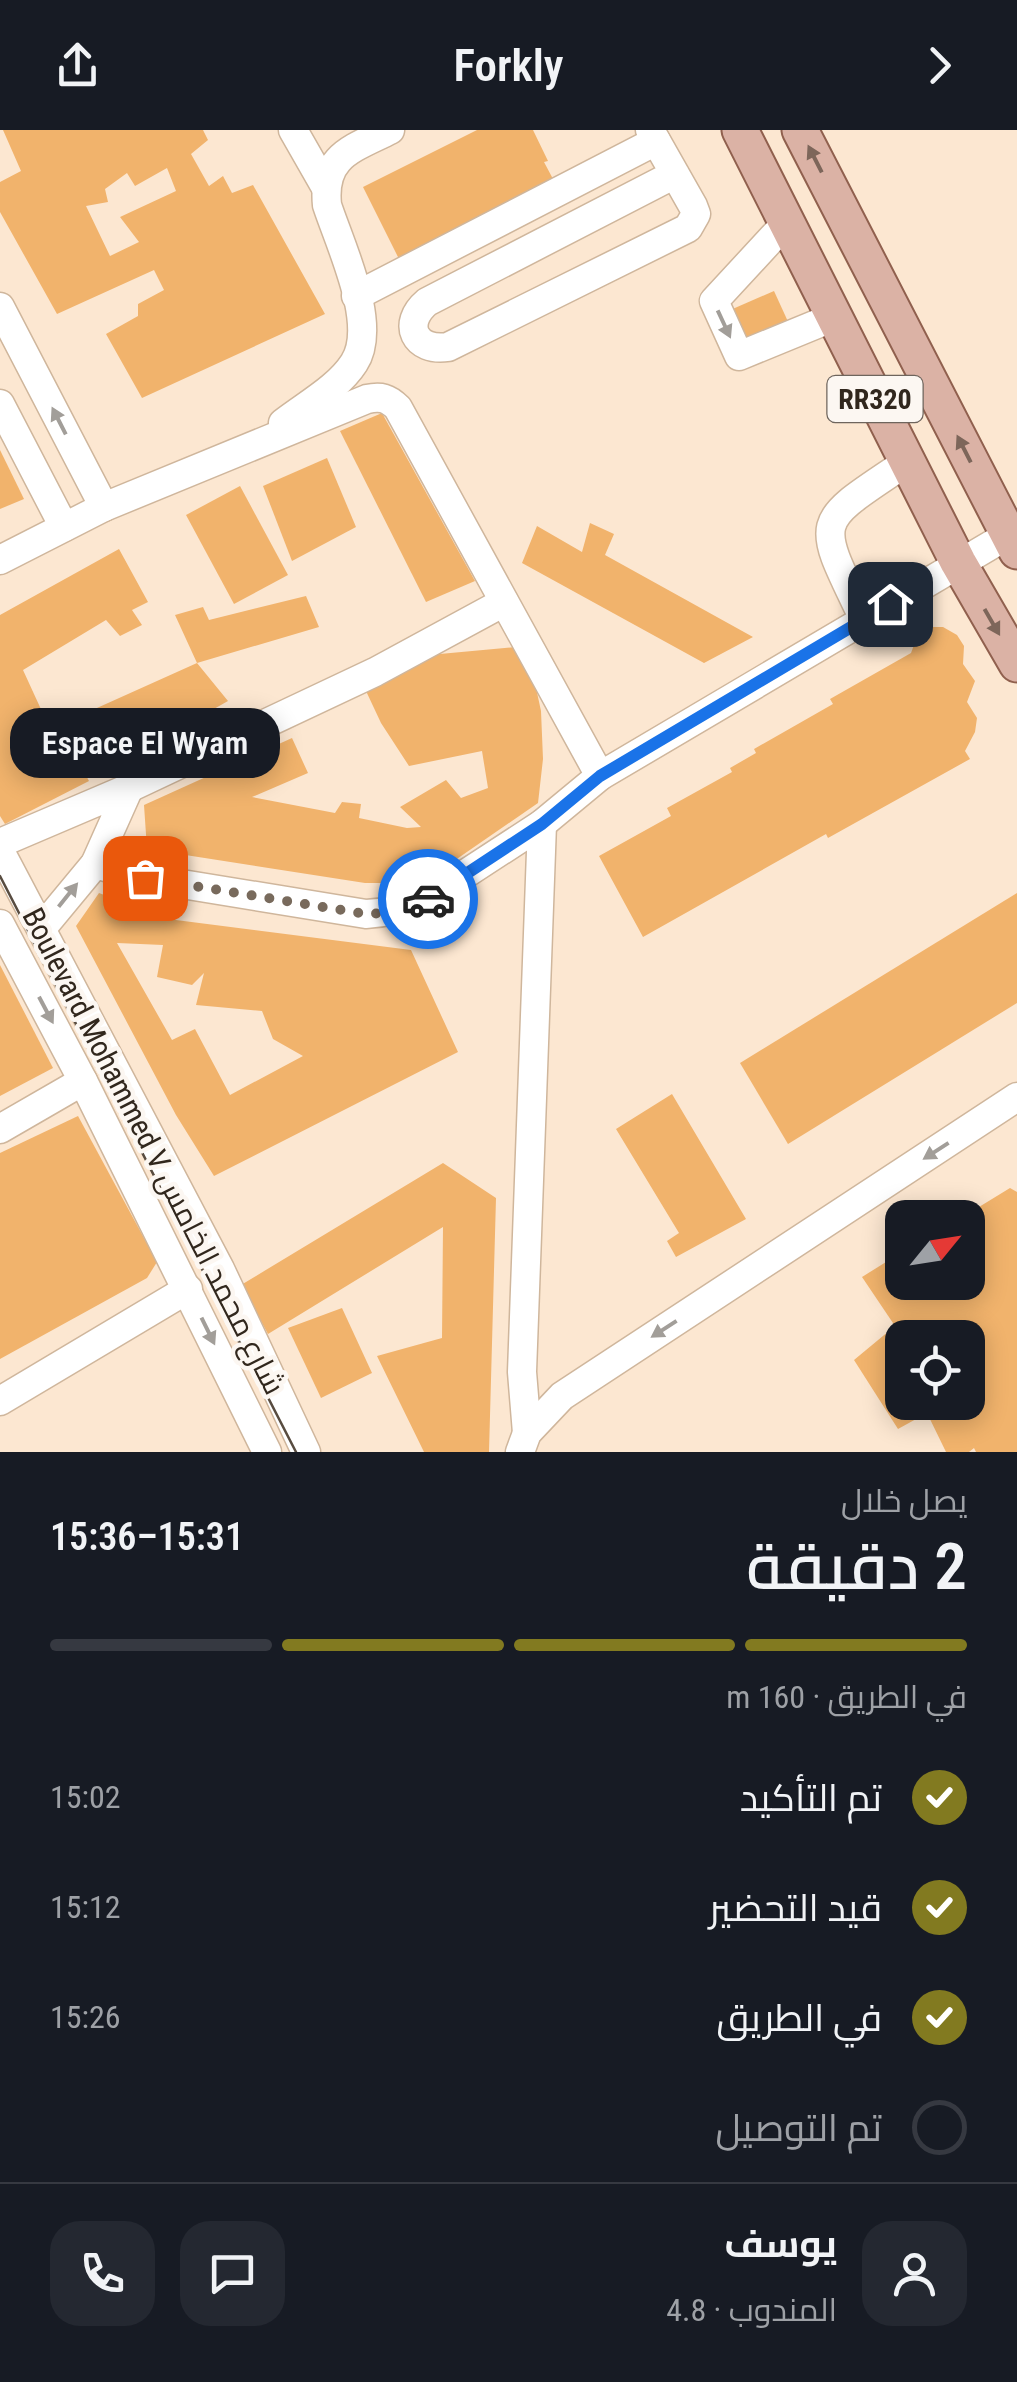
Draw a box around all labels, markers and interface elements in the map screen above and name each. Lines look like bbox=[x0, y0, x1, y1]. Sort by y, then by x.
icon: share bbox=[50, 38, 105, 93]
icon: forward bbox=[912, 38, 967, 93]
text: Forkly bbox=[453, 39, 564, 92]
one-way arrow bbox=[807, 145, 824, 174]
one-way arrow bbox=[716, 309, 733, 338]
road number: RR320 bbox=[828, 376, 922, 422]
one-way arrow bbox=[51, 406, 68, 435]
one-way arrow bbox=[956, 434, 973, 463]
pin bbox=[848, 562, 933, 647]
icon: home bbox=[863, 577, 918, 632]
one-way arrow bbox=[982, 608, 1000, 636]
callout: Espace El Wyam bbox=[10, 708, 280, 778]
text: Espace El Wyam bbox=[42, 724, 248, 762]
pin bbox=[103, 836, 188, 921]
courier bbox=[378, 849, 478, 949]
icon: bag bbox=[118, 851, 173, 906]
icon: car bbox=[401, 872, 456, 927]
one-way arrow bbox=[57, 883, 78, 908]
street label: Boulevard Mohammed V شارع محمد الخامس bbox=[13, 902, 292, 1401]
one-way arrow bbox=[37, 996, 54, 1025]
one-way arrow bbox=[922, 1141, 949, 1159]
north arrow bbox=[885, 1200, 985, 1300]
map controls bbox=[885, 1200, 985, 1420]
one-way arrow bbox=[200, 1317, 217, 1346]
one-way arrow bbox=[650, 1320, 678, 1338]
button: locate bbox=[885, 1320, 985, 1420]
text: يصل خلال bbox=[841, 1482, 967, 1520]
text: 15:31–15:36 bbox=[50, 1515, 244, 1559]
text: 2 دقيقة bbox=[746, 1529, 967, 1605]
text: في الطريق · 160 m bbox=[726, 1678, 967, 1716]
icon: check bbox=[912, 1770, 967, 1825]
text: تم التأكيد bbox=[740, 1776, 882, 1820]
text: 15:02 bbox=[50, 1778, 121, 1816]
icon: check bbox=[912, 1880, 967, 1935]
text: قيد التحضير bbox=[709, 1886, 882, 1930]
text: 15:12 bbox=[50, 1888, 121, 1926]
icon: check bbox=[912, 1990, 967, 2045]
text: في الطريق bbox=[716, 1996, 882, 2040]
text: 15:26 bbox=[50, 1998, 121, 2036]
text: تم التوصيل bbox=[715, 2106, 882, 2150]
button: phone bbox=[50, 2221, 155, 2326]
button: chat bbox=[180, 2221, 285, 2326]
button: person bbox=[862, 2221, 967, 2326]
text: يوسف bbox=[724, 2222, 837, 2266]
text: المندوب · 4.8 bbox=[666, 2291, 837, 2329]

